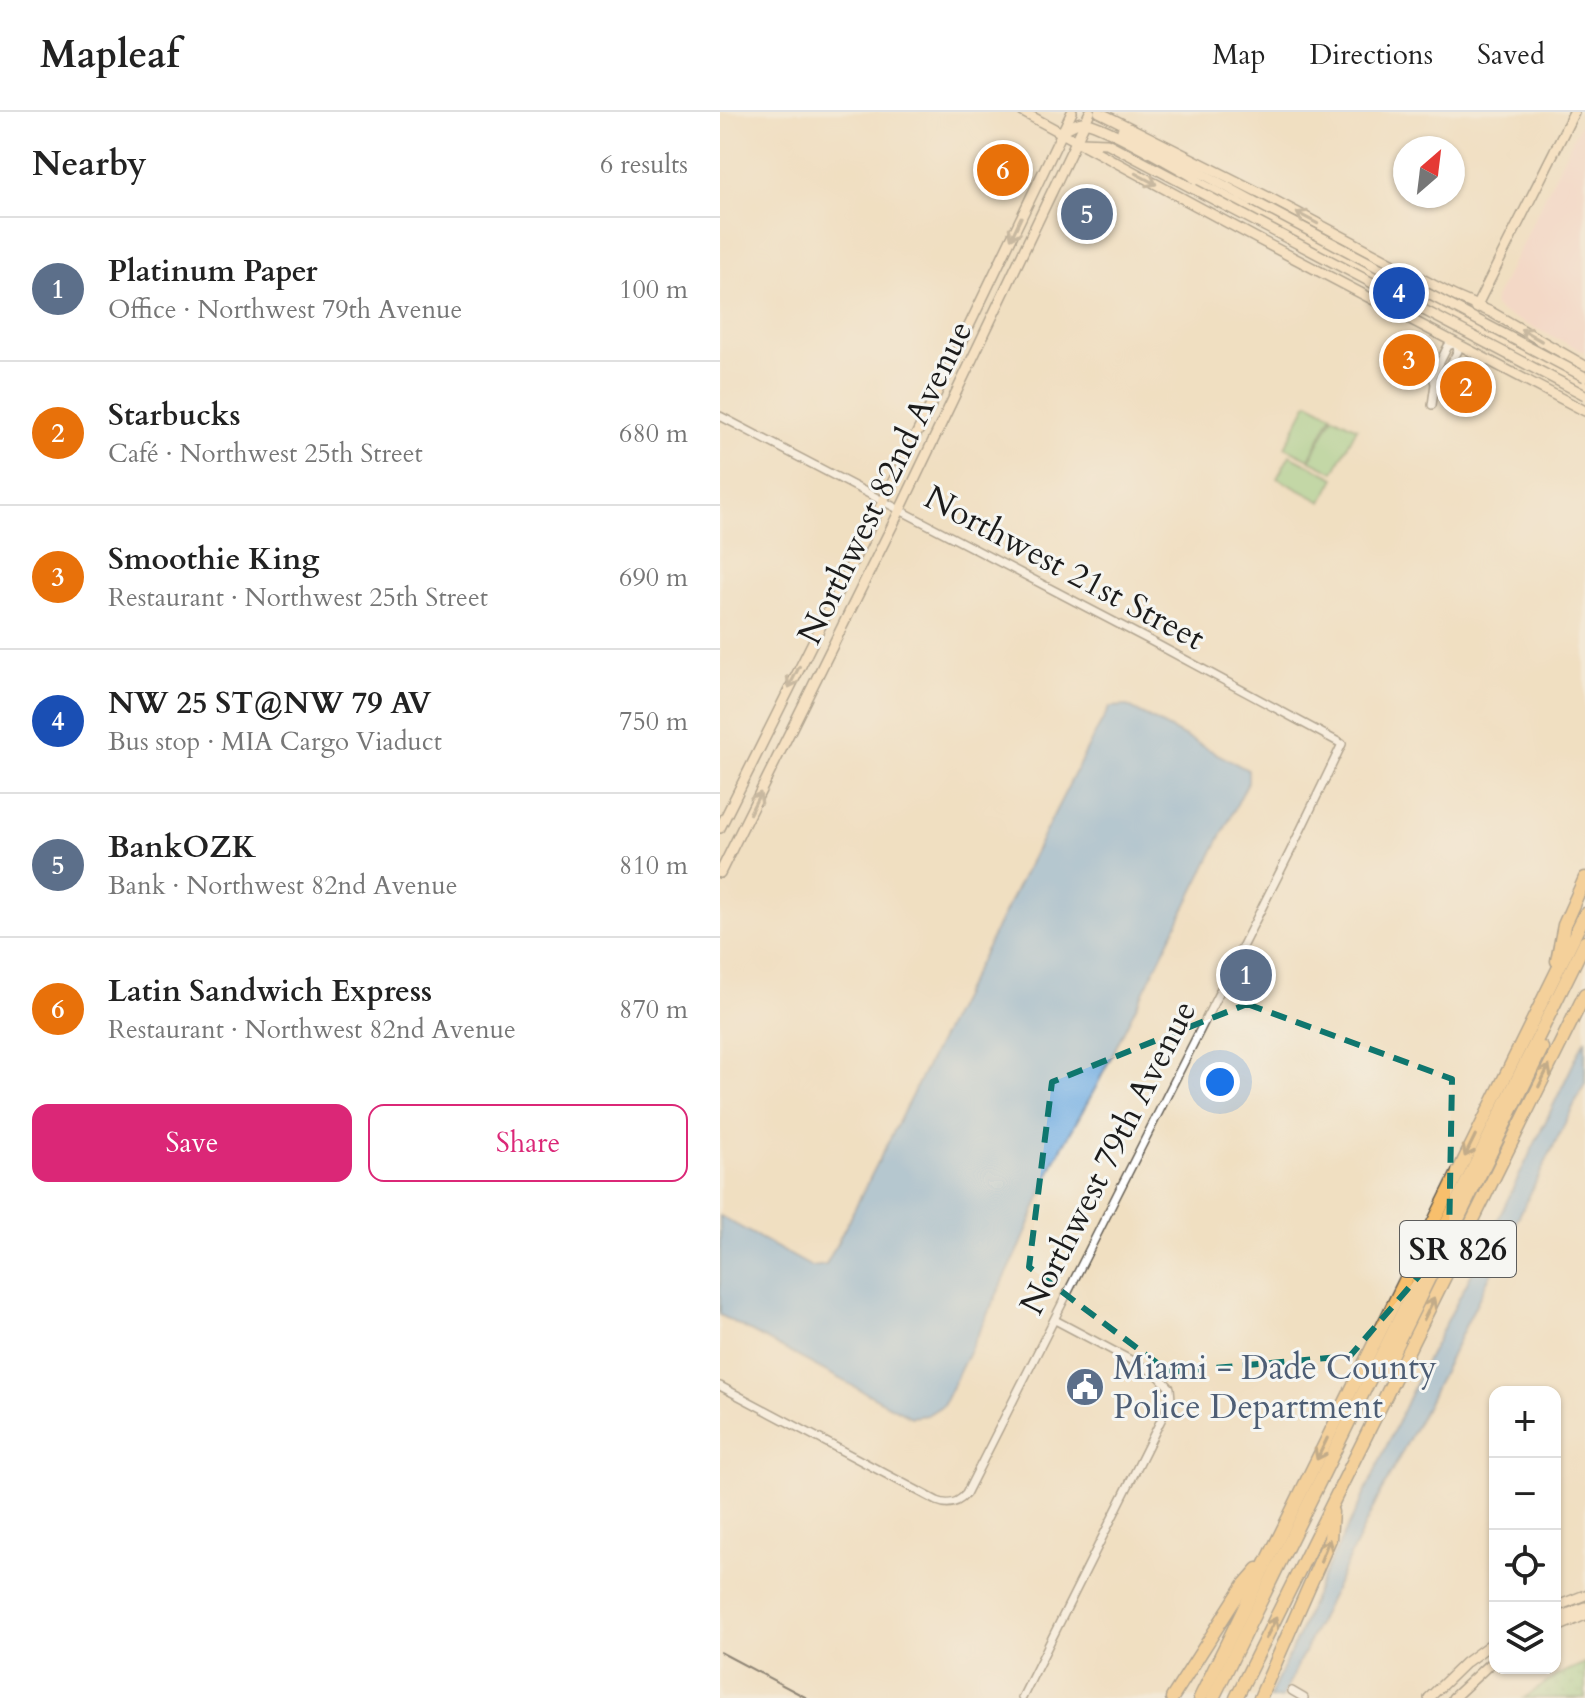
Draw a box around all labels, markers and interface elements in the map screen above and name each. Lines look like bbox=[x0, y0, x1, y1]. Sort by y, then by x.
text: Mapleaf bbox=[40, 29, 179, 81]
text: Map bbox=[1212, 36, 1266, 74]
text: Directions bbox=[1310, 36, 1433, 74]
text: Saved bbox=[1477, 36, 1545, 74]
north arrow bbox=[1393, 136, 1465, 208]
pin: 6 bbox=[977, 140, 1029, 200]
text: Nearby bbox=[32, 141, 147, 187]
text: 6 results bbox=[600, 147, 688, 182]
one-way arrow bbox=[1133, 171, 1157, 187]
pin: 5 bbox=[1061, 184, 1113, 244]
one-way arrow bbox=[1296, 210, 1320, 226]
one-way arrow bbox=[1008, 216, 1023, 240]
text: Platinum Paper bbox=[108, 251, 318, 292]
pin: 4 bbox=[1373, 263, 1425, 323]
text: 1 bbox=[51, 272, 65, 307]
text: 100 m bbox=[619, 272, 688, 307]
text: Office · Northwest 79th Avenue bbox=[108, 292, 462, 327]
street label: Northwest 82nd Avenue bbox=[786, 313, 983, 652]
one-way arrow bbox=[1520, 327, 1543, 343]
pin: 3 bbox=[1383, 330, 1435, 390]
pin: 2 bbox=[1440, 357, 1492, 417]
text: Starbucks bbox=[108, 395, 241, 436]
text: 2 bbox=[51, 416, 65, 451]
text: 680 m bbox=[619, 416, 688, 451]
text: Café · Northwest 25th Street bbox=[108, 436, 423, 471]
street label: Northwest 21st Street bbox=[916, 475, 1213, 661]
text: Smoothie King bbox=[108, 539, 319, 580]
text: 3 bbox=[51, 560, 65, 595]
text: 690 m bbox=[619, 560, 688, 595]
text: Restaurant · Northwest 25th Street bbox=[108, 580, 488, 615]
one-way arrow bbox=[786, 665, 802, 689]
text: NW 25 ST@NW 79 AV bbox=[108, 683, 431, 724]
text: 4 bbox=[51, 704, 65, 739]
text: 750 m bbox=[619, 704, 688, 739]
text: Bus stop · MIA Cargo Viaduct bbox=[108, 724, 442, 759]
one-way arrow bbox=[748, 792, 763, 815]
text: BankOZK bbox=[108, 827, 256, 868]
text: 5 bbox=[51, 848, 65, 883]
text: 810 m bbox=[619, 848, 688, 883]
text: Bank · Northwest 82nd Avenue bbox=[108, 868, 457, 903]
pin: 1 bbox=[1220, 945, 1272, 1005]
text: Latin Sandwich Express bbox=[108, 971, 432, 1012]
text: 6 bbox=[51, 992, 65, 1027]
text: 870 m bbox=[619, 992, 688, 1027]
street label: Northwest 79th Avenue bbox=[1009, 993, 1207, 1322]
text: Restaurant · Northwest 82nd Avenue bbox=[108, 1012, 516, 1047]
your location bbox=[1200, 1062, 1240, 1102]
one-way arrow bbox=[1537, 1064, 1552, 1088]
button: Save bbox=[32, 1104, 352, 1182]
button: Share bbox=[368, 1104, 688, 1182]
one-way arrow bbox=[1462, 1134, 1477, 1157]
road number: SR 826 bbox=[1400, 1221, 1516, 1277]
one-way arrow bbox=[1422, 1297, 1437, 1321]
place label: Miami - Dade County Police Department bbox=[1113, 1345, 1437, 1430]
public building icon: Miami - Dade County Police Department bbox=[1064, 1366, 1106, 1408]
map controls bbox=[1489, 1386, 1561, 1674]
button: + bbox=[1489, 1386, 1561, 1458]
one-way arrow bbox=[1314, 1436, 1329, 1460]
button: − bbox=[1489, 1458, 1561, 1530]
button: locate bbox=[1489, 1530, 1561, 1602]
one-way arrow bbox=[1319, 1538, 1333, 1563]
button: layers bbox=[1489, 1602, 1561, 1674]
one-way arrow bbox=[1264, 1617, 1279, 1641]

